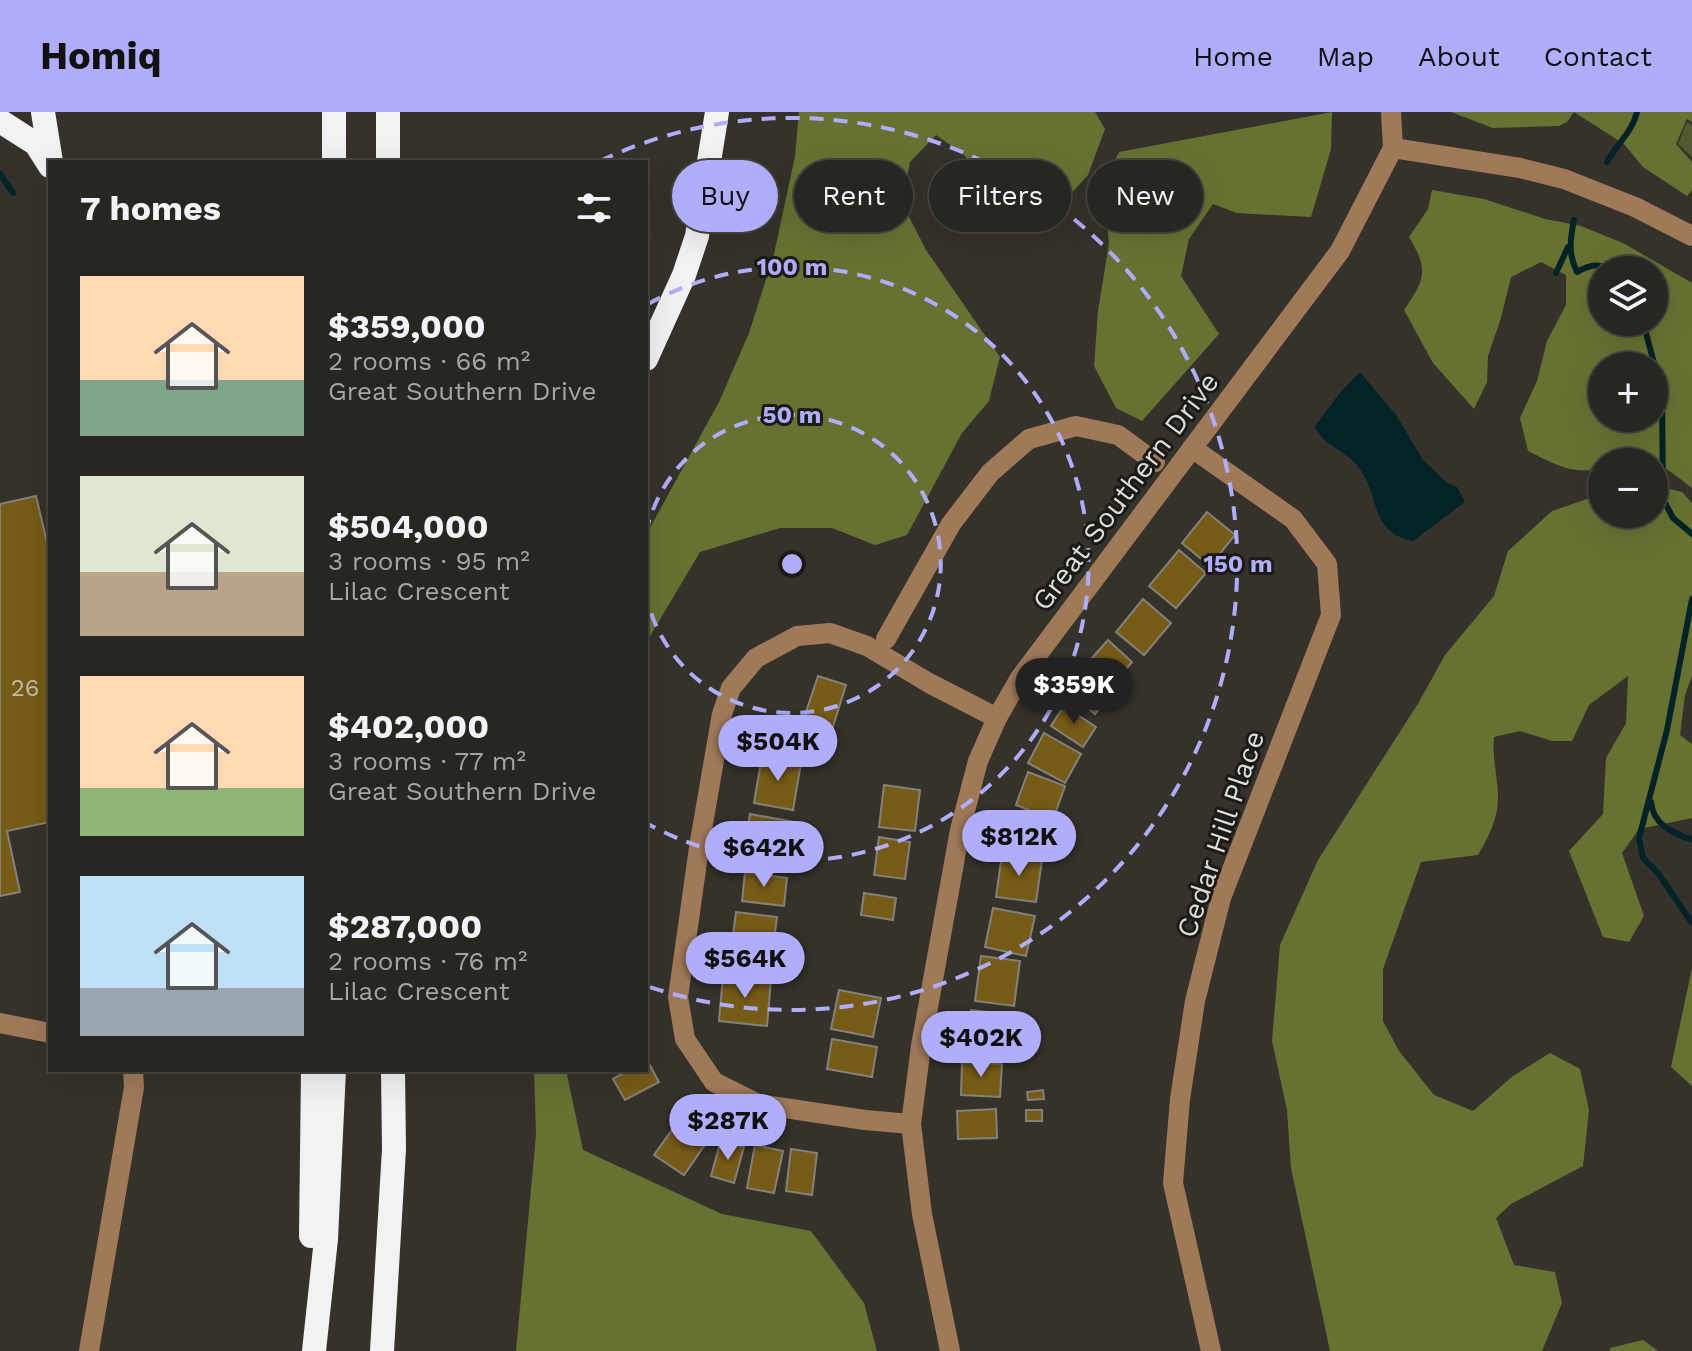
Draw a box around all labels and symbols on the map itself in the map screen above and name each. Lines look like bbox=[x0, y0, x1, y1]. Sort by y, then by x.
text: 100 m bbox=[757, 253, 827, 281]
street label: Great Southern Drive bbox=[1025, 366, 1226, 617]
text: 50 m bbox=[763, 401, 821, 429]
centre of rings bbox=[778, 550, 806, 578]
text: 150 m bbox=[1203, 550, 1273, 578]
pin: $359K bbox=[1018, 658, 1130, 726]
house number: 26 bbox=[11, 674, 39, 702]
pin: $504K bbox=[722, 715, 834, 783]
street label: Cedar Hill Place bbox=[1170, 727, 1271, 942]
pin: $812K bbox=[963, 810, 1075, 878]
pin: $642K bbox=[708, 821, 820, 889]
pin: $564K bbox=[689, 932, 801, 1000]
pin: $402K bbox=[925, 1011, 1037, 1079]
pin: $287K bbox=[672, 1094, 784, 1162]

